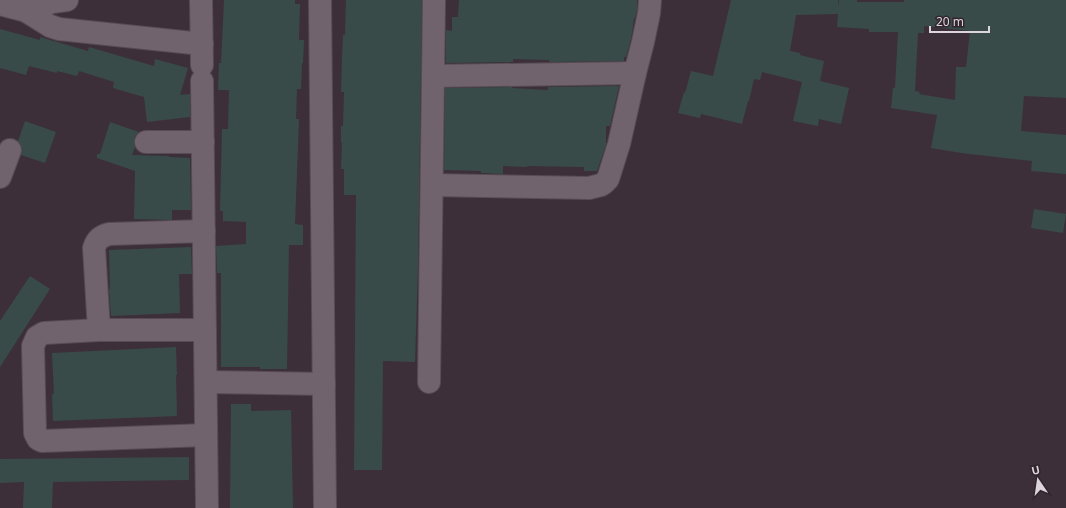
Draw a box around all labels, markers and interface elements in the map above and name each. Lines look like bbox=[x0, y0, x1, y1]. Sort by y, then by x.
scale bar bbox=[930, 8, 989, 34]
text: 20 m bbox=[936, 13, 964, 30]
north arrow bbox=[1018, 460, 1058, 500]
text: U bbox=[1030, 462, 1041, 478]

